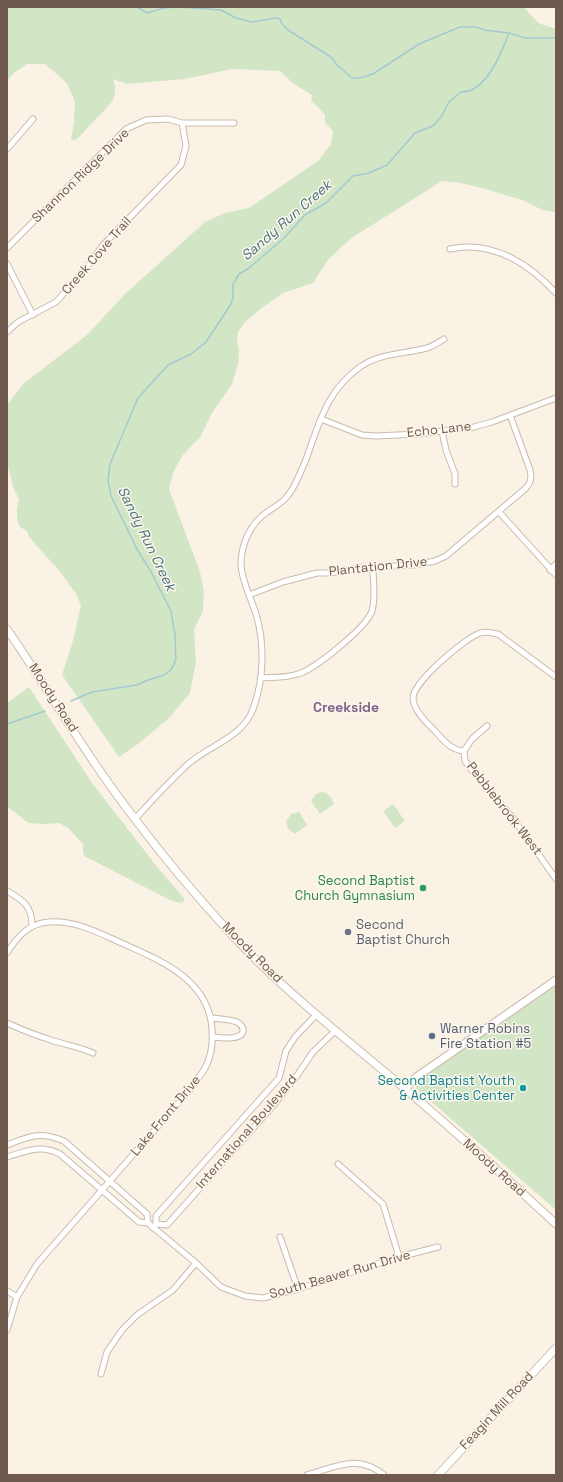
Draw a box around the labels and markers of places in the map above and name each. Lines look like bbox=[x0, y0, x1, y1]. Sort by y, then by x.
place label: Second Baptist Church Gymnasium bbox=[295, 873, 415, 904]
marker: Second Baptist Church Gymnasium bbox=[418, 883, 428, 893]
place label: Second Baptist Church bbox=[356, 917, 450, 948]
marker: Second Baptist Church bbox=[343, 927, 353, 937]
place label: Warner Robins Fire Station #5 bbox=[440, 1021, 531, 1052]
marker: Warner Robins Fire Station #5 bbox=[427, 1031, 437, 1041]
place label: Second Baptist Youth & Activities Center bbox=[378, 1073, 515, 1104]
marker: Second Baptist Youth & Activities Center bbox=[518, 1083, 528, 1093]

